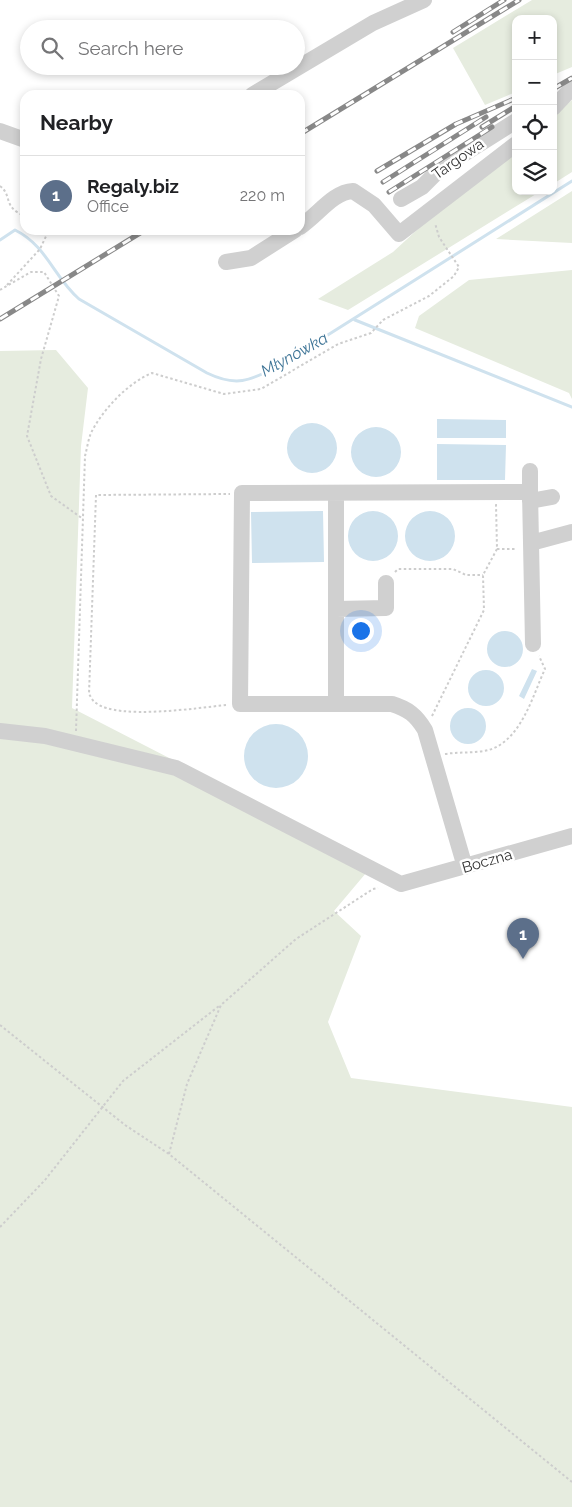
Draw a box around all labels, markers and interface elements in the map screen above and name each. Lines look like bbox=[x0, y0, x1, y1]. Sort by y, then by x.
map controls bbox=[512, 15, 557, 195]
button: + bbox=[512, 15, 557, 60]
search box bbox=[20, 20, 305, 75]
icon: search bbox=[38, 34, 66, 62]
text: Search here bbox=[78, 37, 184, 59]
button: − bbox=[512, 60, 557, 105]
button: locate bbox=[512, 105, 557, 150]
text: Nearby bbox=[40, 110, 113, 135]
street label: Targowa bbox=[429, 135, 487, 183]
button: layers bbox=[512, 150, 557, 195]
text: Regaly.biz bbox=[87, 175, 179, 197]
text: 1 bbox=[52, 186, 60, 205]
text: 220 m bbox=[240, 186, 285, 205]
text: Office bbox=[87, 197, 129, 216]
water label: Młynówka bbox=[257, 328, 331, 381]
your location bbox=[348, 618, 374, 644]
street label: Boczna bbox=[460, 845, 514, 877]
pin: 1 bbox=[507, 918, 539, 959]

